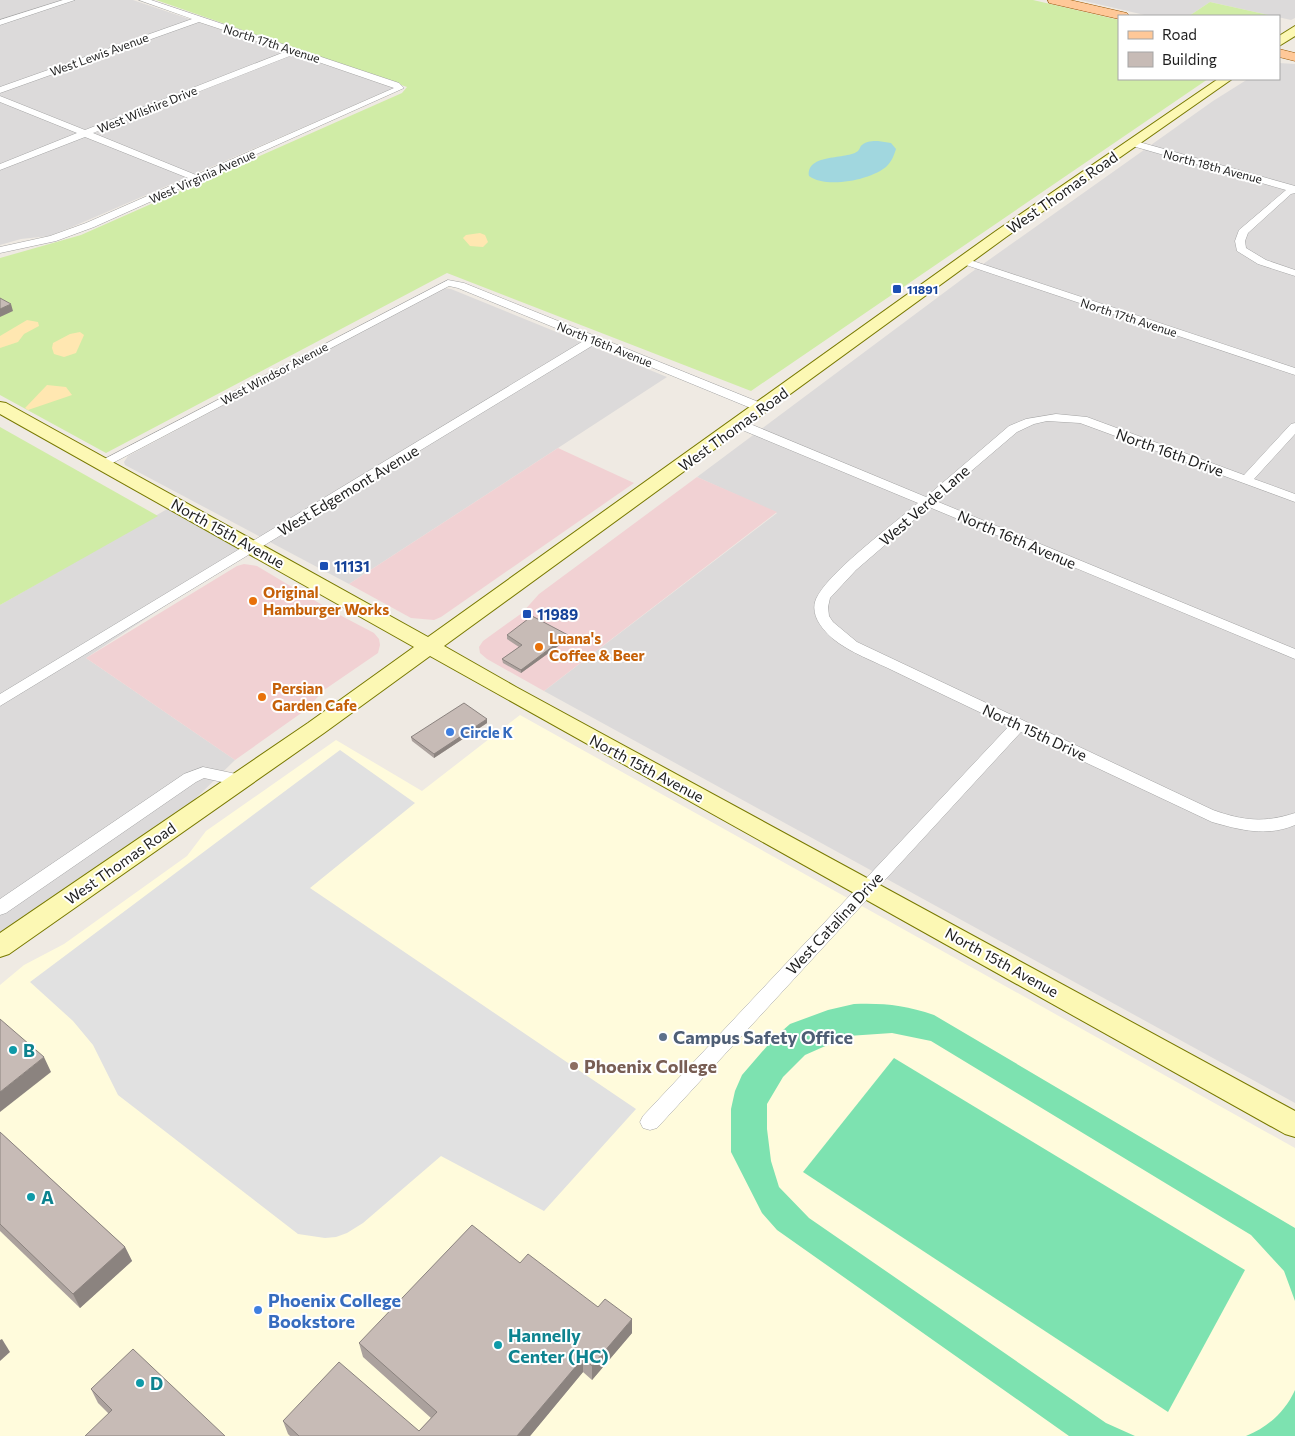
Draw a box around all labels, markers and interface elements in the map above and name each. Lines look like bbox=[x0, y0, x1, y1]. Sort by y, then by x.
legend bbox=[1118, 15, 1280, 80]
street label: North 17th Avenue bbox=[222, 21, 322, 65]
text: Road bbox=[1162, 25, 1197, 43]
street label: West Lewis Avenue bbox=[48, 30, 150, 78]
text: Building bbox=[1162, 50, 1217, 68]
street label: West Wilshire Drive bbox=[95, 83, 199, 135]
street label: West Virginia Avenue bbox=[147, 146, 257, 206]
street label: North 18th Avenue bbox=[1162, 146, 1264, 186]
street label: West Thomas Road bbox=[1003, 147, 1121, 237]
place label: 11891 bbox=[907, 282, 938, 296]
marker: 11891 bbox=[891, 283, 903, 295]
street label: North 17th Avenue bbox=[1079, 295, 1179, 339]
street label: North 16th Avenue bbox=[555, 318, 655, 370]
street label: West Windsor Avenue bbox=[218, 339, 330, 407]
street label: West Thomas Road bbox=[675, 383, 791, 475]
street label: North 16th Drive bbox=[1114, 424, 1226, 480]
street label: West Edgemont Avenue bbox=[274, 441, 422, 539]
street label: West Verde Lane bbox=[875, 461, 973, 549]
street label: North 15th Avenue bbox=[168, 494, 288, 572]
street label: North 16th Avenue bbox=[955, 506, 1079, 572]
place label: 11131 bbox=[334, 557, 370, 575]
marker: 11131 bbox=[318, 560, 330, 572]
place label: Original Hamburger Works bbox=[263, 583, 389, 618]
marker: Original Hamburger Works bbox=[247, 595, 259, 607]
place label: 11989 bbox=[537, 605, 578, 623]
marker: 11989 bbox=[521, 608, 533, 620]
place label: Luana's Coffee & Beer bbox=[549, 629, 645, 664]
marker: Luana's Coffee & Beer bbox=[533, 641, 545, 653]
place label: Persian Garden Cafe bbox=[272, 679, 357, 714]
marker: Persian Garden Cafe bbox=[256, 691, 268, 703]
street label: North 15th Drive bbox=[980, 700, 1090, 764]
place label: Circle K bbox=[460, 723, 514, 741]
marker: Circle K bbox=[444, 726, 456, 738]
street label: North 15th Avenue bbox=[587, 730, 707, 806]
street label: West Thomas Road bbox=[61, 818, 179, 908]
street label: West Catalina Drive bbox=[782, 868, 886, 978]
street label: North 15th Avenue bbox=[942, 923, 1062, 1001]
place label: Campus Safety Office bbox=[673, 1026, 853, 1048]
marker: Campus Safety Office bbox=[657, 1031, 669, 1043]
place label: B bbox=[23, 1039, 35, 1061]
marker: B bbox=[7, 1044, 19, 1056]
place label: Phoenix College bbox=[584, 1055, 717, 1077]
marker: Phoenix College bbox=[568, 1060, 580, 1072]
place label: A bbox=[41, 1186, 54, 1208]
marker: A bbox=[25, 1191, 37, 1203]
place label: Phoenix College Bookstore bbox=[268, 1289, 401, 1332]
marker: Phoenix College Bookstore bbox=[252, 1304, 264, 1316]
place label: Hannelly Center (HC) bbox=[508, 1324, 609, 1367]
marker: Hannelly Center (HC) bbox=[492, 1339, 504, 1351]
place label: D bbox=[150, 1372, 163, 1394]
marker: D bbox=[134, 1377, 146, 1389]

